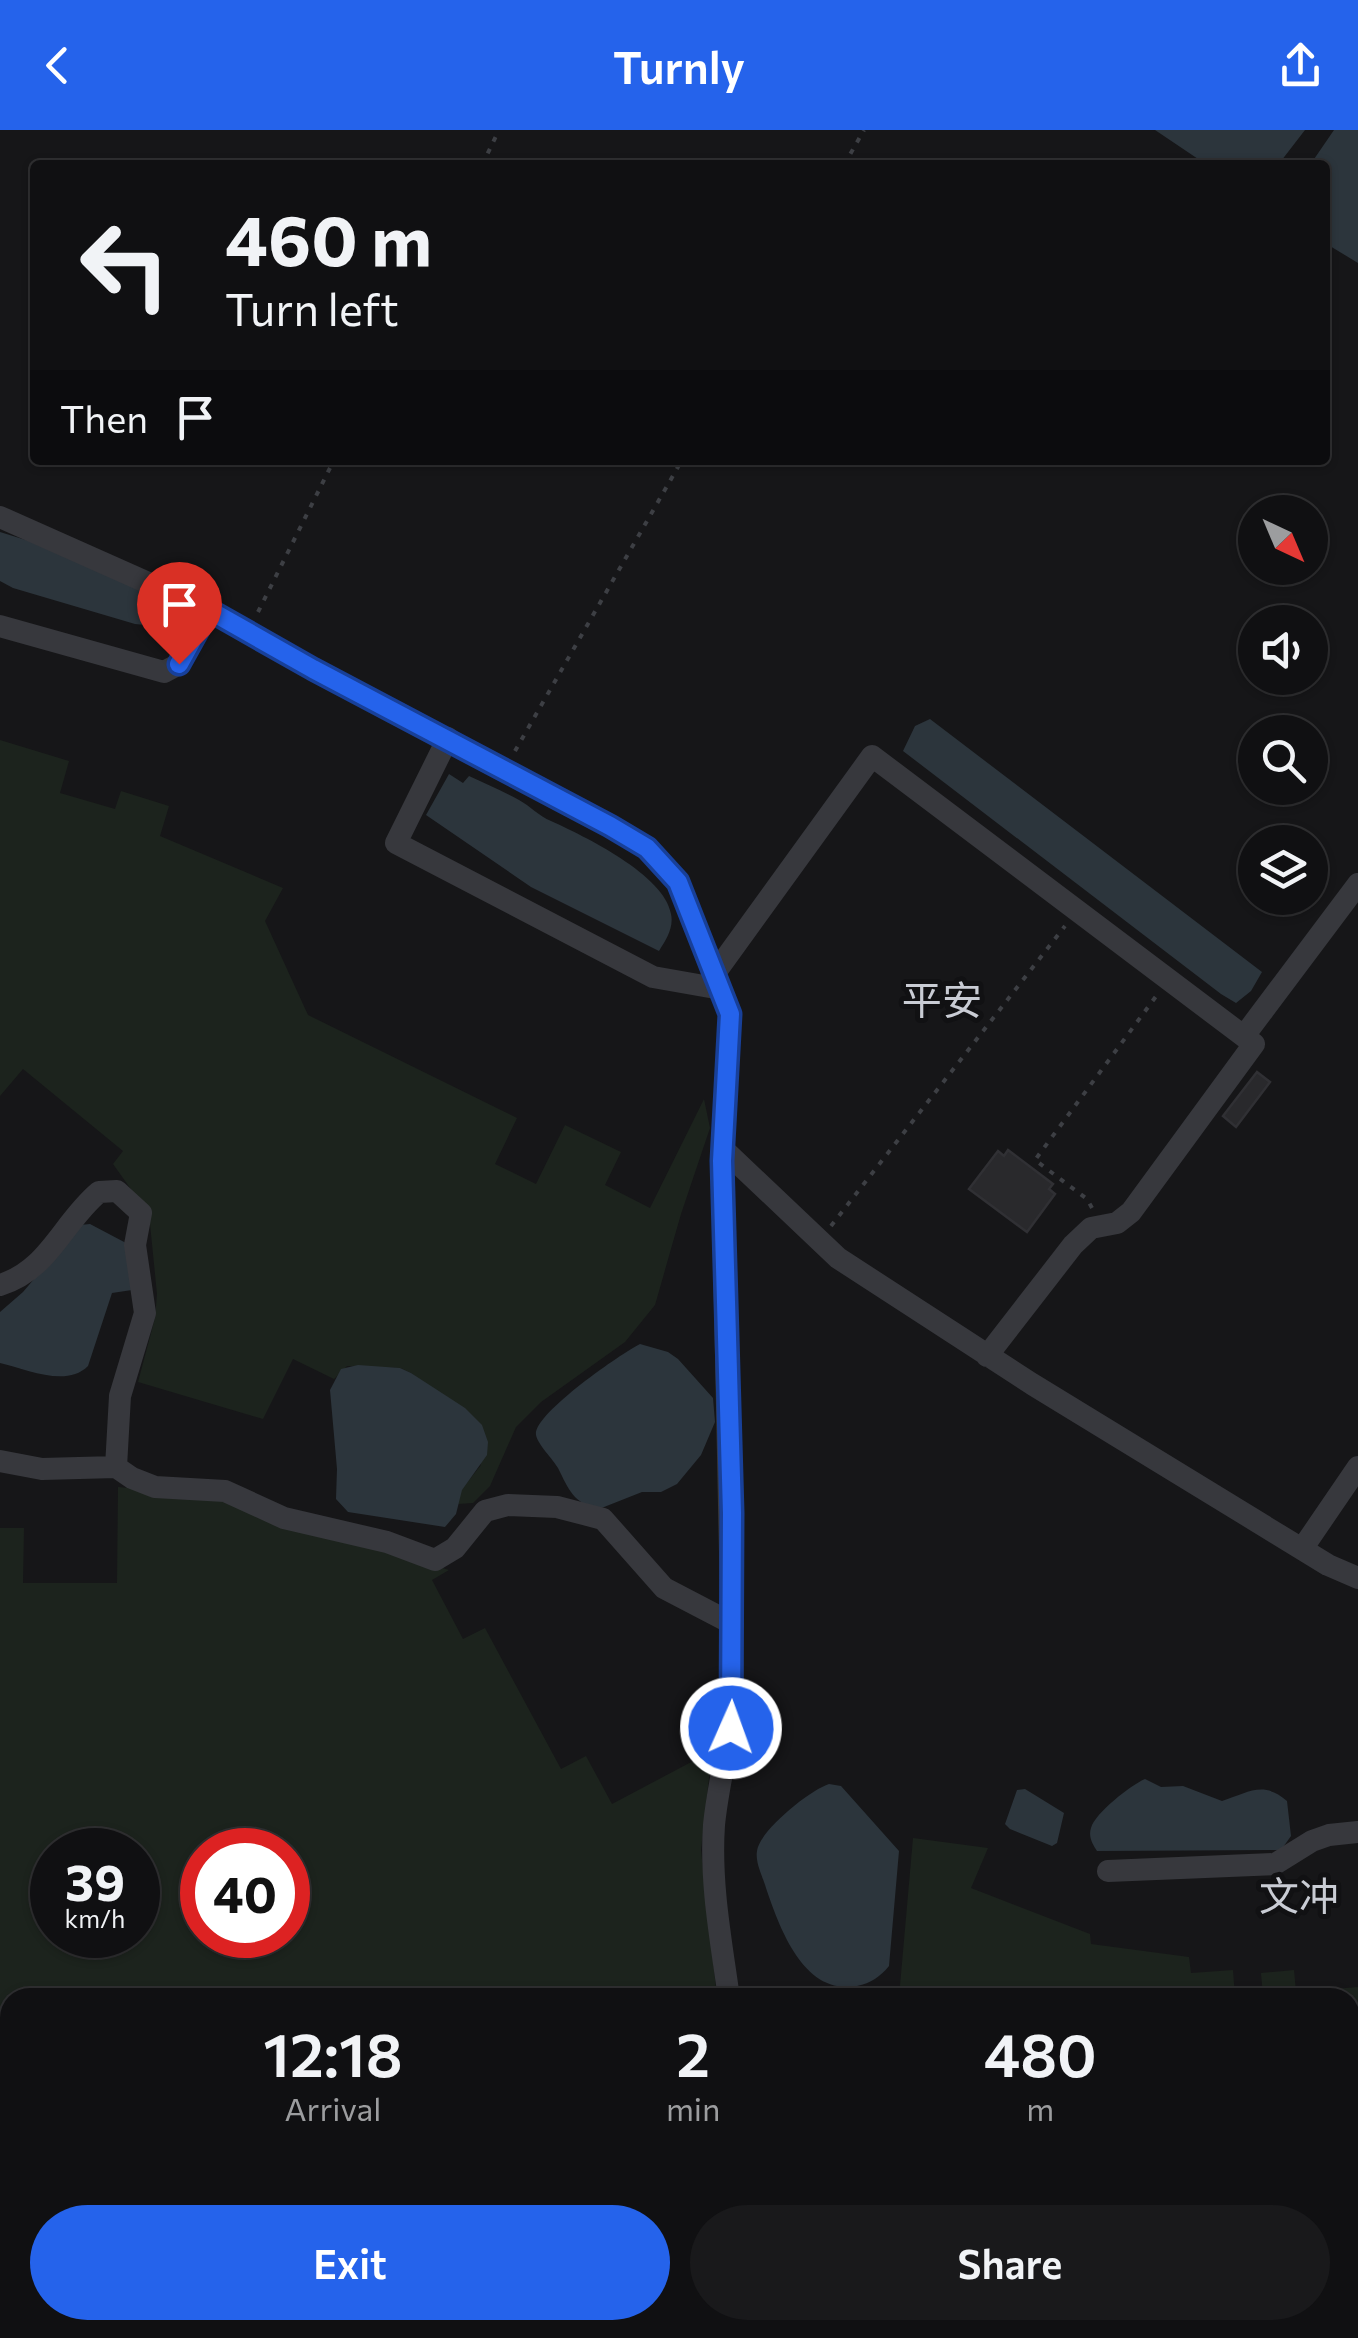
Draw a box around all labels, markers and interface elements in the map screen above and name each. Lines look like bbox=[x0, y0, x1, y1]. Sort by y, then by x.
icon: back bbox=[30, 38, 85, 93]
text: Turnly bbox=[613, 38, 745, 93]
icon: share bbox=[1273, 38, 1328, 93]
text: 460 m bbox=[225, 195, 432, 280]
icon: left bbox=[60, 200, 190, 330]
text: Turn left bbox=[225, 280, 399, 335]
icon: arrive bbox=[168, 390, 223, 445]
text: Then bbox=[60, 394, 148, 441]
north arrow bbox=[1238, 495, 1328, 585]
map controls bbox=[1238, 495, 1328, 915]
pin bbox=[137, 562, 222, 665]
icon: arrive bbox=[152, 577, 207, 632]
button: sound bbox=[1238, 605, 1328, 695]
button: search bbox=[1238, 715, 1328, 805]
button: layers bbox=[1238, 825, 1328, 915]
district label: 平安 bbox=[902, 974, 982, 1023]
position arrow bbox=[679, 1676, 783, 1780]
speed limit sign: 40 bbox=[180, 1828, 310, 1958]
text: 39 bbox=[65, 1850, 125, 1911]
district label: 文冲 bbox=[1259, 1870, 1339, 1919]
text: km/h bbox=[65, 1903, 125, 1933]
text: 12:18 bbox=[263, 2016, 403, 2089]
text: 2 bbox=[676, 2016, 710, 2089]
text: 480 bbox=[984, 2016, 1097, 2089]
text: Arrival bbox=[285, 2088, 381, 2128]
text: min bbox=[666, 2088, 720, 2128]
text: m bbox=[1026, 2088, 1054, 2128]
button: Exit bbox=[30, 2205, 670, 2320]
button: Share bbox=[690, 2205, 1330, 2320]

